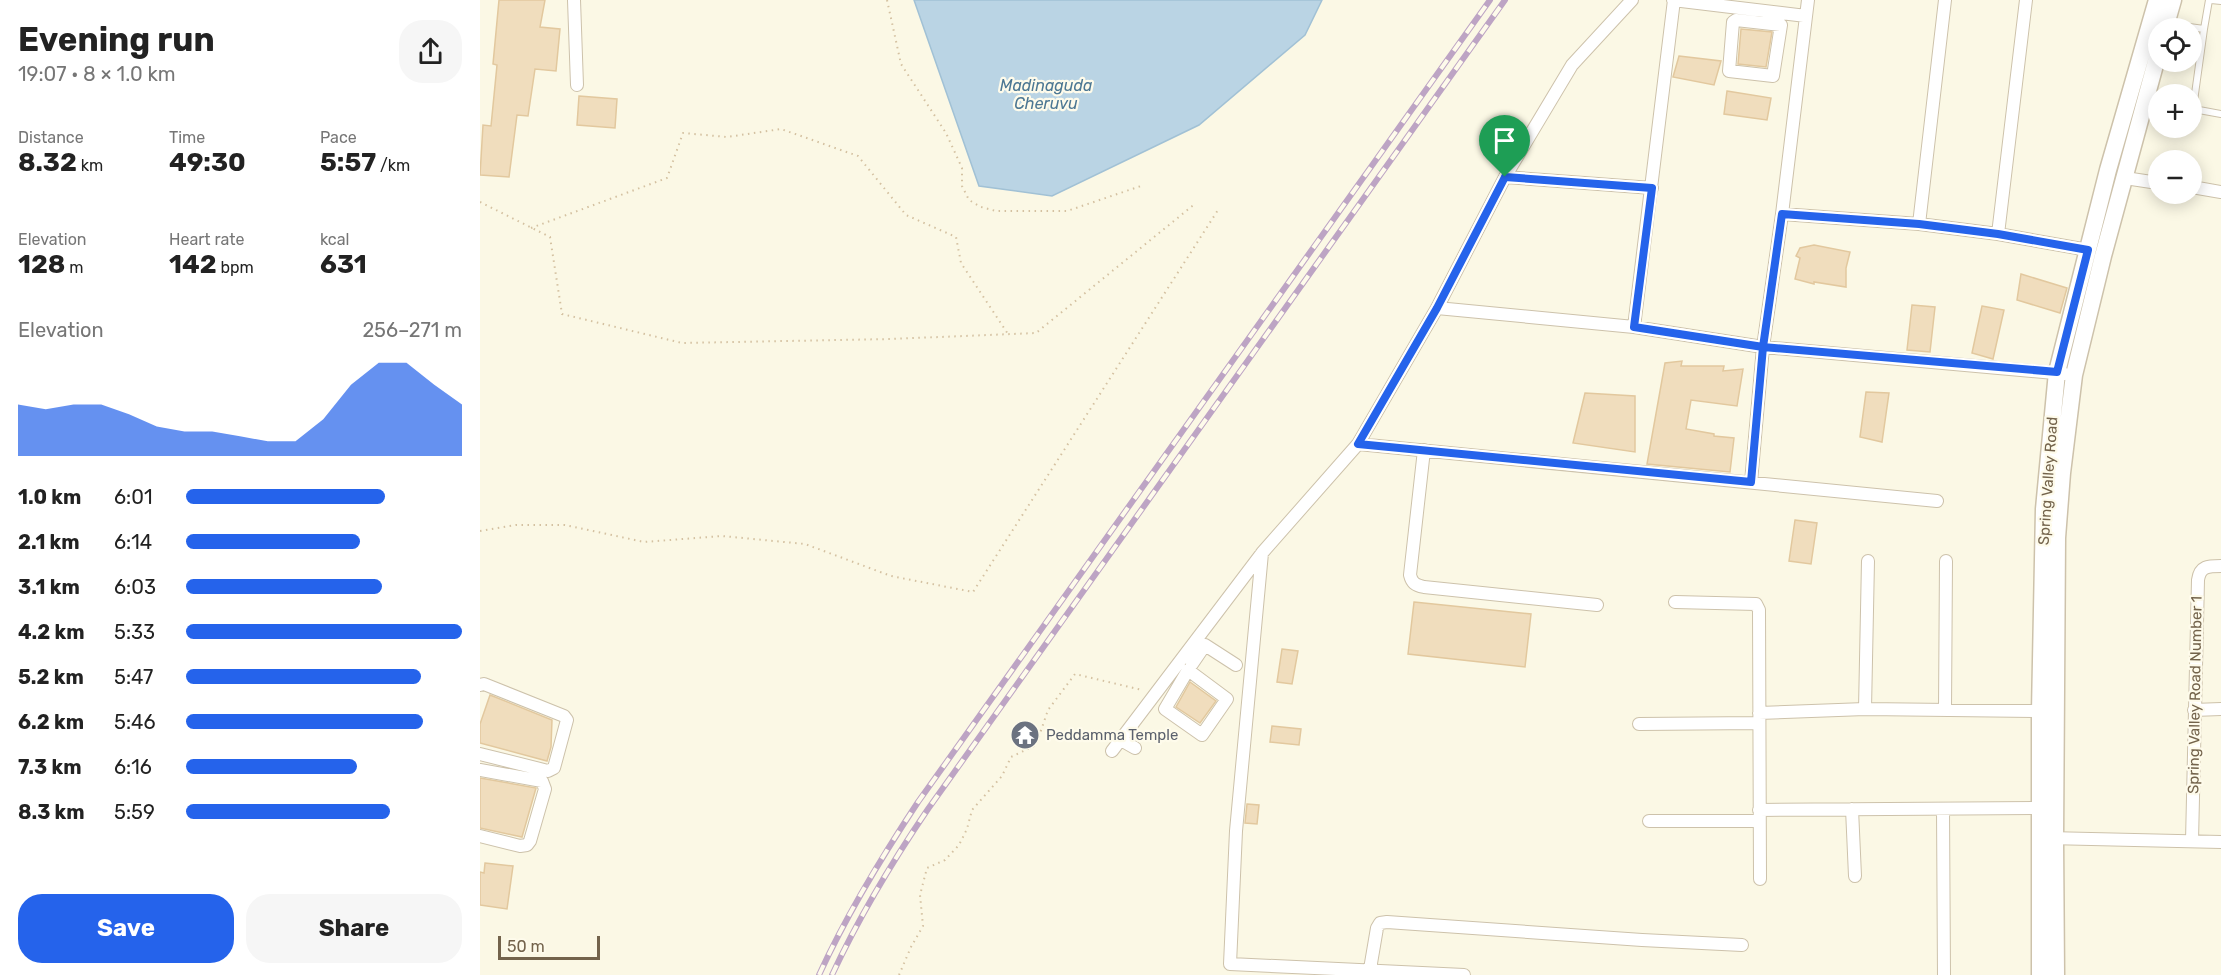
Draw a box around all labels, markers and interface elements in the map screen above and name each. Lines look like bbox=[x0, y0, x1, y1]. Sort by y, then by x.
map controls bbox=[2148, 18, 2202, 204]
button: locate bbox=[2148, 18, 2202, 72]
text: Evening run bbox=[18, 20, 215, 59]
button: share bbox=[399, 20, 462, 83]
text: 19:07 · 8 × 1.0 km bbox=[18, 62, 176, 86]
water label: Madinaguda Cheruvu bbox=[1000, 76, 1092, 113]
button: + bbox=[2148, 84, 2202, 138]
pin bbox=[1479, 115, 1530, 177]
icon: arrive bbox=[1488, 124, 1521, 157]
text: Distance bbox=[18, 128, 84, 147]
text: Time bbox=[169, 128, 205, 147]
text: Pace bbox=[320, 128, 357, 147]
text: 8.32 bbox=[18, 147, 77, 178]
text: 49:30 bbox=[169, 147, 246, 178]
text: 5:57 bbox=[320, 147, 376, 178]
button: − bbox=[2148, 150, 2202, 204]
text: km bbox=[77, 156, 103, 175]
text: /km bbox=[376, 156, 410, 175]
text: Elevation bbox=[18, 230, 87, 249]
text: Heart rate bbox=[169, 230, 244, 249]
text: kcal bbox=[320, 230, 349, 249]
text: 128 bbox=[18, 249, 65, 280]
text: 142 bbox=[169, 249, 217, 280]
text: 631 bbox=[320, 249, 367, 280]
text: m bbox=[65, 258, 84, 277]
text: bpm bbox=[217, 258, 254, 277]
text: Elevation bbox=[18, 318, 104, 342]
text: 256–271 m bbox=[362, 318, 462, 342]
street label: Spring Valley Road bbox=[2035, 416, 2061, 546]
text: 1.0 km bbox=[18, 485, 81, 509]
text: 6:01 bbox=[114, 485, 152, 509]
text: 2.1 km bbox=[18, 530, 80, 554]
text: 6:14 bbox=[114, 530, 152, 554]
text: 3.1 km bbox=[18, 575, 80, 599]
text: 6:03 bbox=[114, 575, 156, 599]
street label: Spring Valley Road Number 1 bbox=[2184, 596, 2206, 794]
text: 4.2 km bbox=[18, 620, 84, 644]
text: 5:33 bbox=[114, 620, 155, 644]
text: 5.2 km bbox=[18, 665, 84, 689]
text: 5:47 bbox=[114, 665, 153, 689]
text: 6.2 km bbox=[18, 710, 84, 734]
text: 5:46 bbox=[114, 710, 155, 734]
temple icon: Peddamma Temple bbox=[1009, 719, 1041, 751]
place label: Peddamma Temple bbox=[1046, 726, 1178, 744]
text: 7.3 km bbox=[18, 755, 81, 779]
text: 6:16 bbox=[114, 755, 152, 779]
text: 8.3 km bbox=[18, 800, 85, 824]
text: 5:59 bbox=[114, 800, 155, 824]
button: Save bbox=[18, 894, 234, 963]
button: Share bbox=[246, 894, 462, 963]
scale bar bbox=[498, 933, 600, 960]
text: 50 m bbox=[507, 937, 545, 956]

